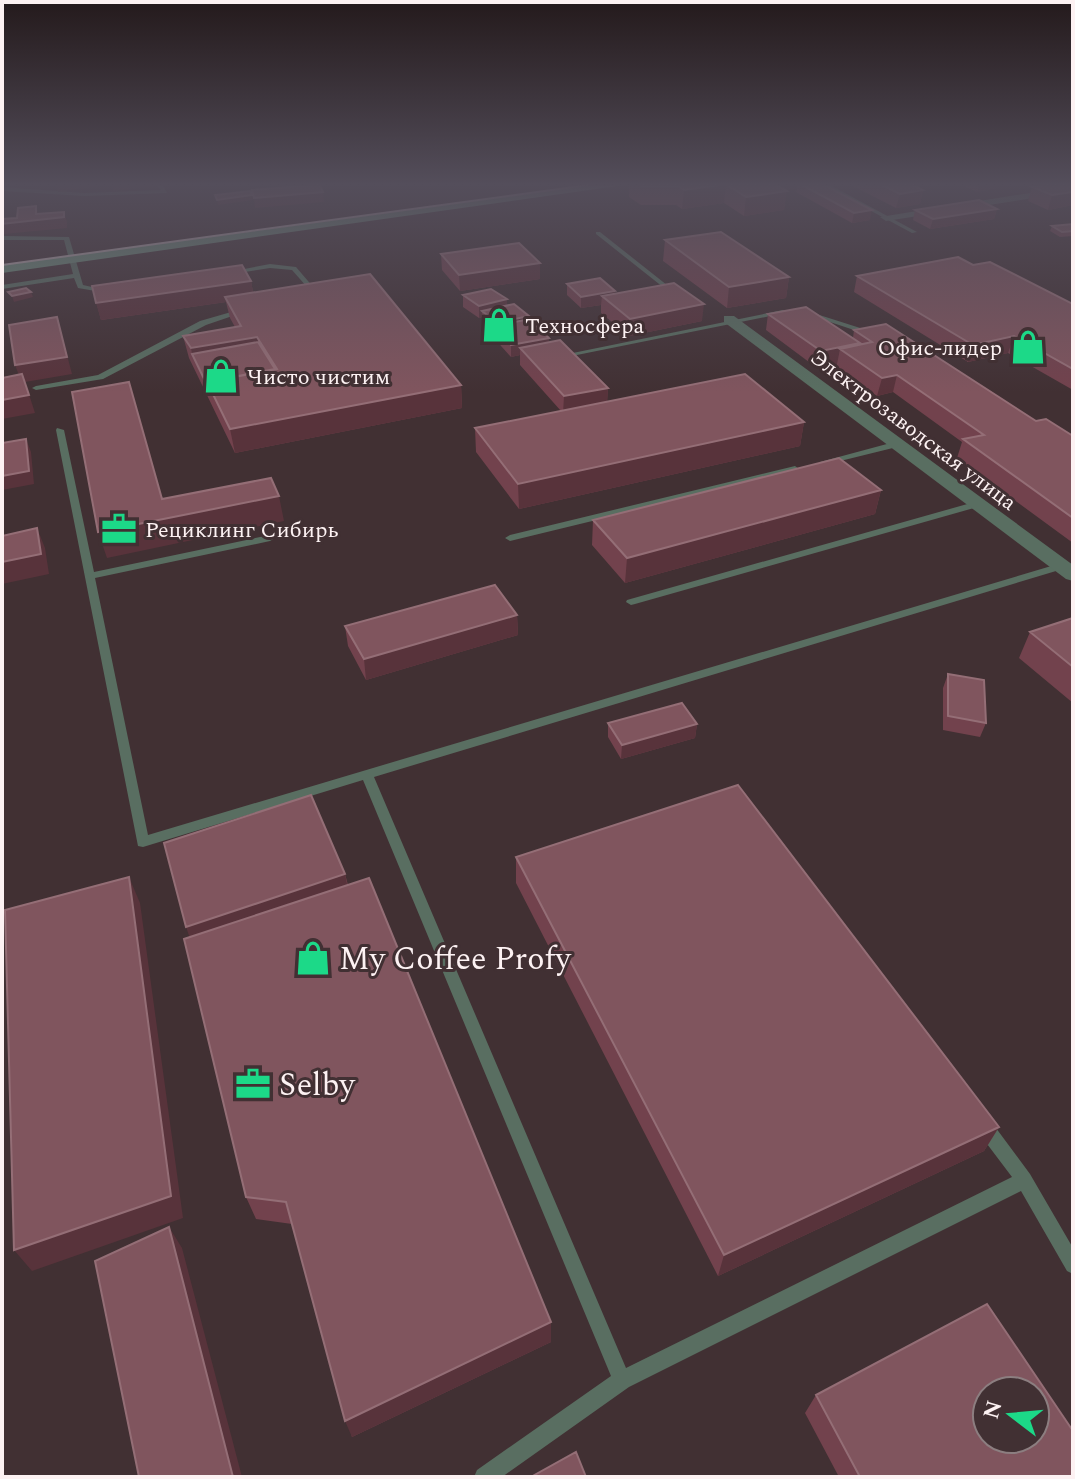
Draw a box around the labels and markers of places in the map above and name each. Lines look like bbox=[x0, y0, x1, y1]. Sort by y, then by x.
shop icon: Техносфера bbox=[480, 306, 518, 344]
place label: Техносфера bbox=[525, 310, 645, 343]
shop icon: Офис-лидер bbox=[1009, 328, 1047, 366]
place label: Офис-лидер bbox=[878, 332, 1002, 365]
shop icon: Чисто чистим bbox=[202, 357, 240, 395]
place label: Чисто чистим bbox=[247, 361, 390, 394]
office icon: Рециклинг Сибирь bbox=[100, 510, 138, 548]
place label: Рециклинг Сибирь bbox=[145, 514, 338, 547]
place label: My Coffee Profy bbox=[339, 935, 572, 984]
shop icon: My Coffee Profy bbox=[294, 939, 332, 977]
place label: Selby bbox=[279, 1061, 356, 1110]
office icon: Selby bbox=[234, 1065, 272, 1103]

